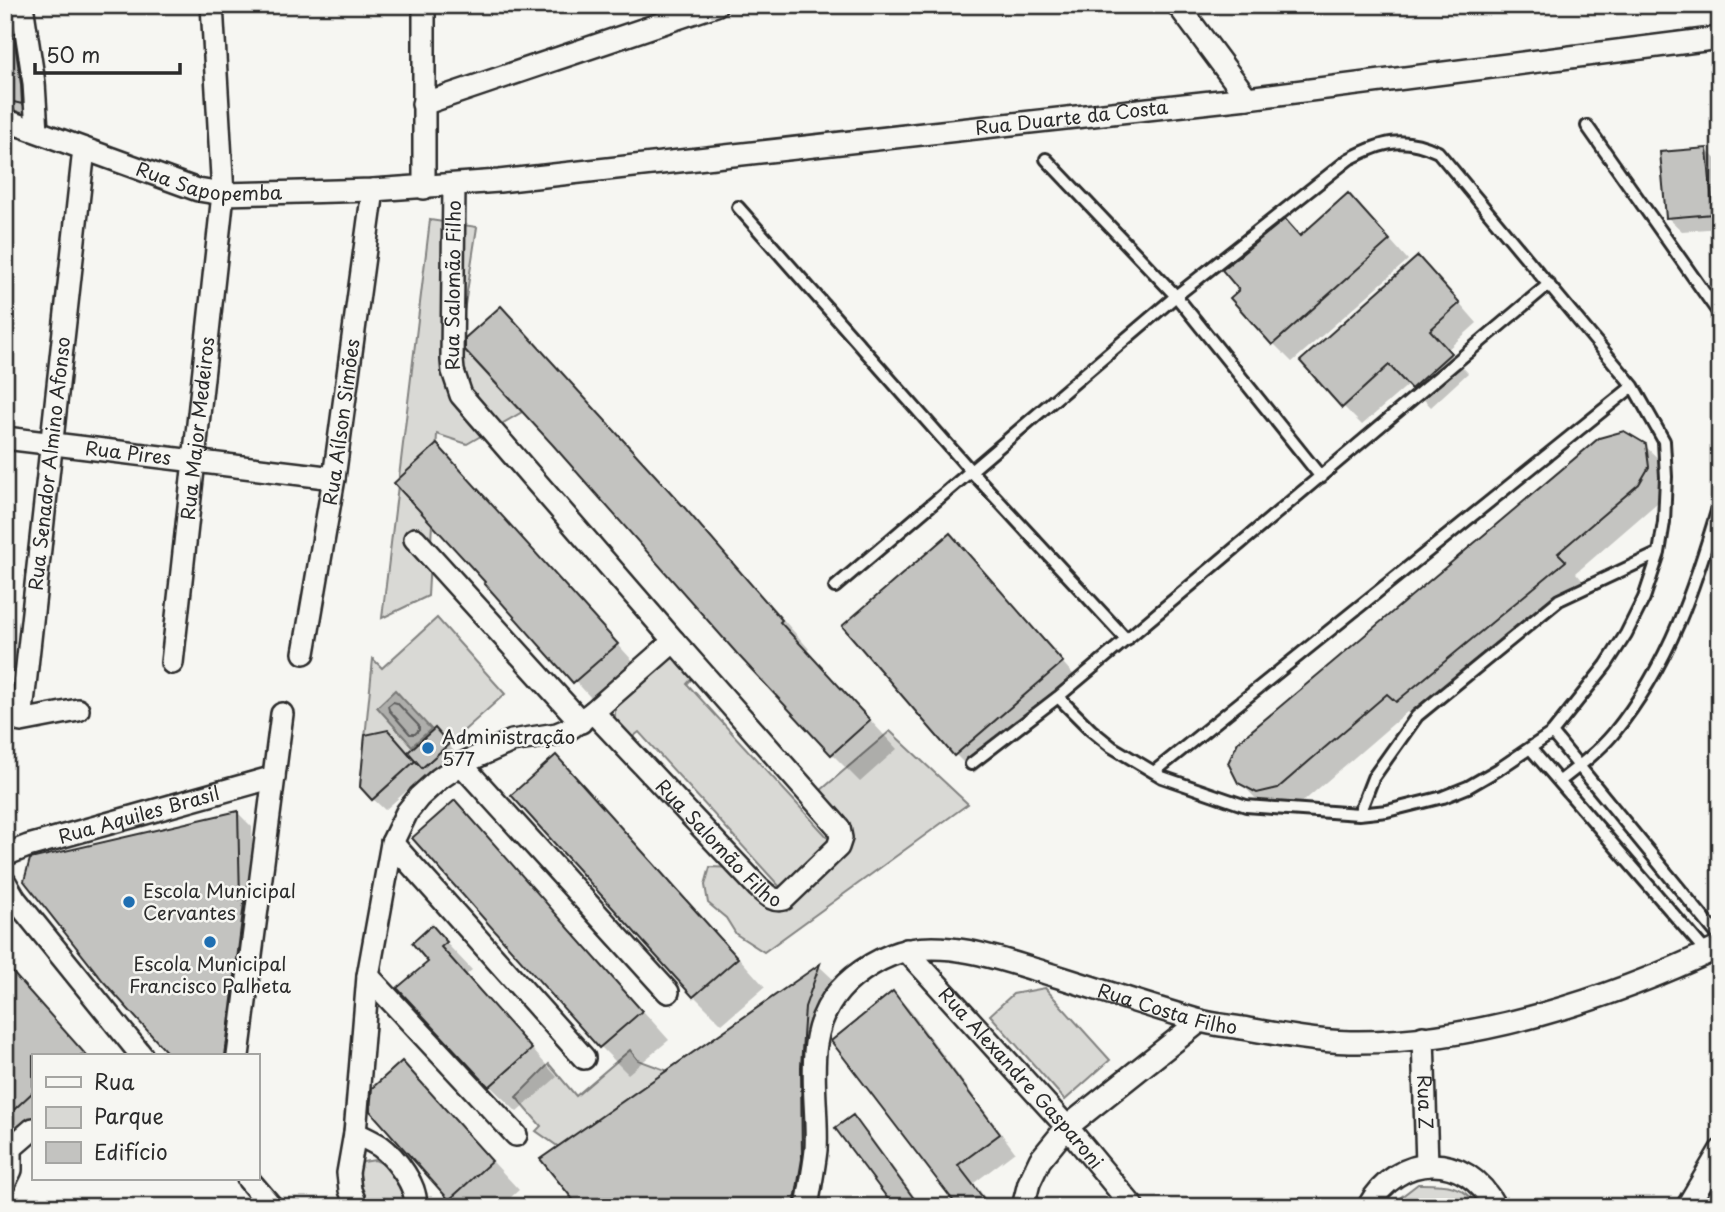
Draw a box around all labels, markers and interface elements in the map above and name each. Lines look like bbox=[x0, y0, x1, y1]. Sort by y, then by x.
scale bar bbox=[35, 32, 180, 76]
text: 50 m bbox=[46, 38, 100, 70]
street label: Rua Duarte da Costa bbox=[974, 92, 1169, 141]
street label: Rua Sapopemba bbox=[132, 154, 283, 207]
street label: Rua Salomão Filho bbox=[437, 200, 467, 372]
street label: Rua Senador Almino Afonso bbox=[20, 335, 76, 592]
street label: Rua Major Medeiros bbox=[173, 335, 220, 521]
street label: Rua Aílson Simões bbox=[315, 337, 366, 507]
street label: Rua Pires bbox=[84, 433, 173, 471]
place label: Administração 577 bbox=[442, 722, 575, 772]
marker: Administração 577 bbox=[420, 740, 436, 756]
street label: Rua Salomão Filho bbox=[650, 772, 784, 913]
street label: Rua Aquiles Brasil bbox=[55, 778, 223, 850]
place label: Escola Municipal Cervantes bbox=[143, 876, 296, 926]
marker: Escola Municipal Cervantes bbox=[121, 894, 137, 910]
marker: Escola Municipal Francisco Palheta bbox=[202, 934, 218, 950]
place label: Escola Municipal Francisco Palheta bbox=[129, 949, 291, 999]
street label: Rua Costa Filho bbox=[1094, 975, 1239, 1040]
street label: Rua Alexandre Gasparoni bbox=[933, 980, 1111, 1174]
legend bbox=[32, 1054, 259, 1180]
text: Rua bbox=[94, 1065, 135, 1097]
street label: Rua Z bbox=[1411, 1074, 1441, 1130]
text: Parque bbox=[94, 1099, 164, 1131]
text: Edifício bbox=[94, 1135, 168, 1167]

